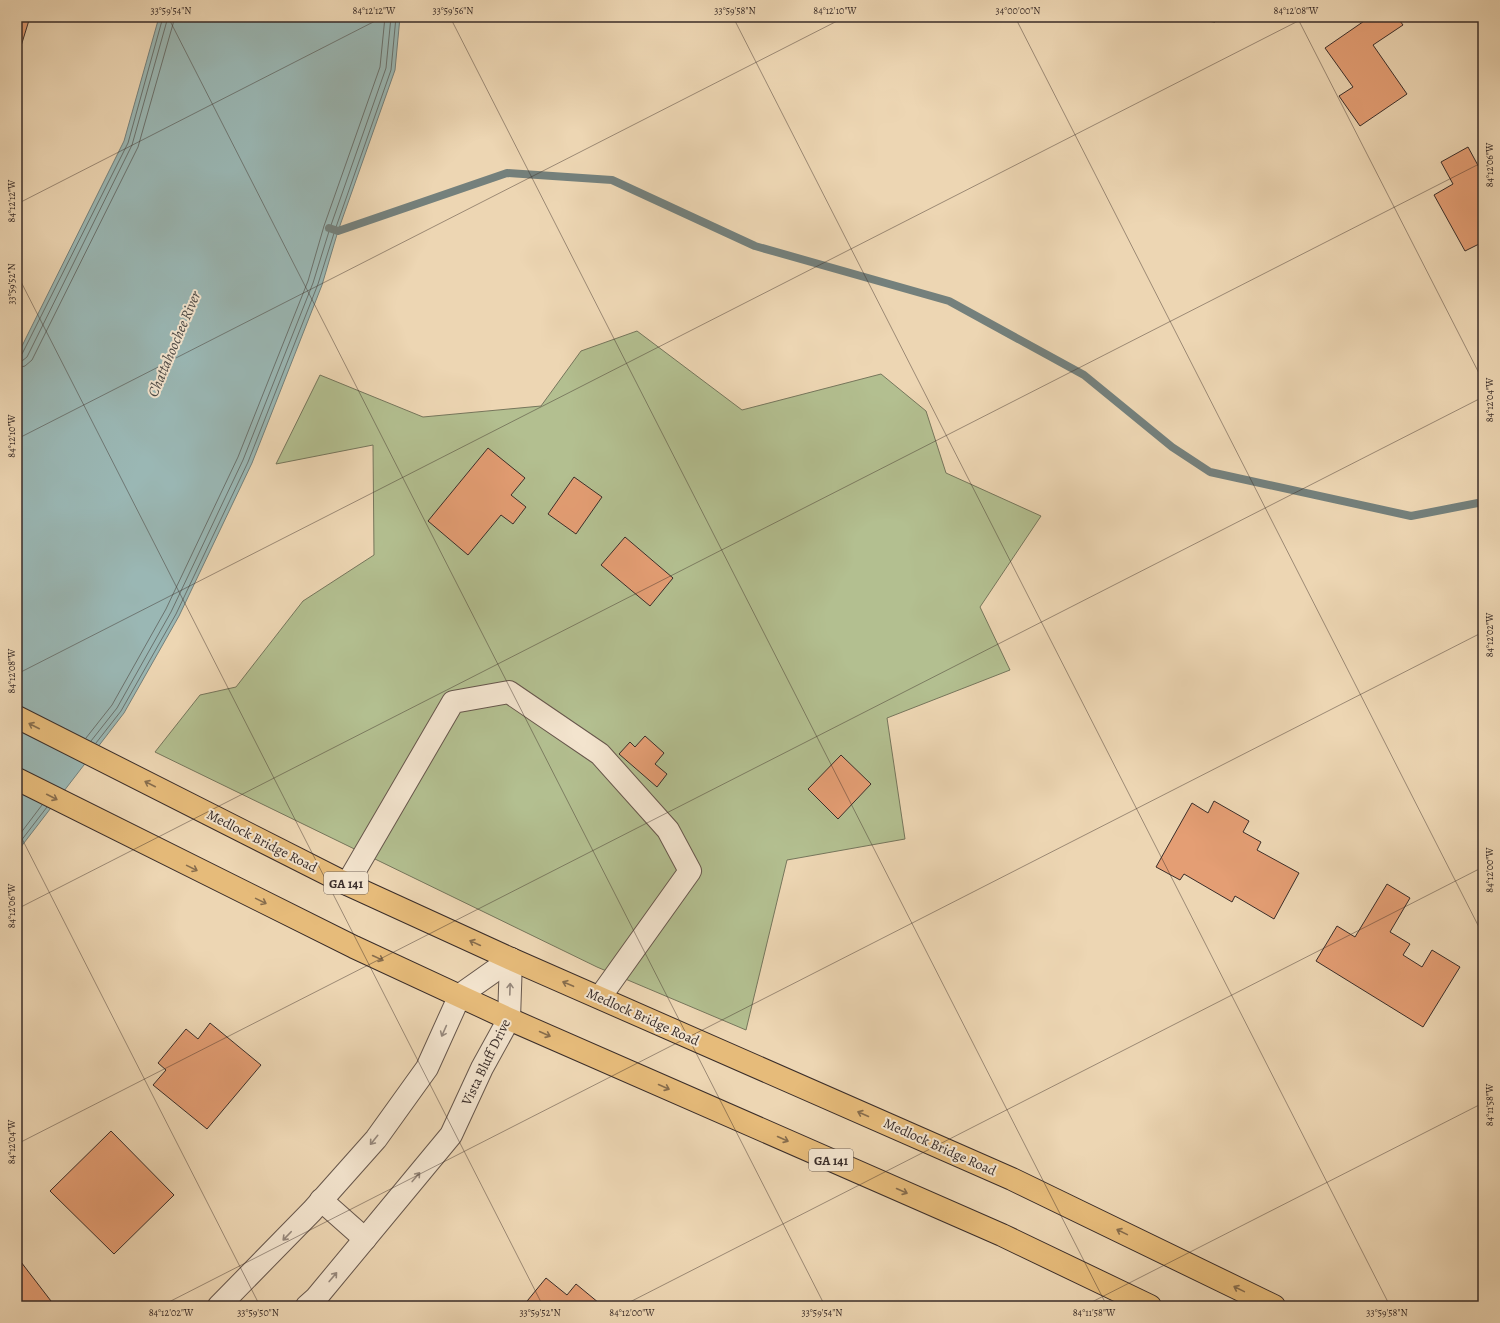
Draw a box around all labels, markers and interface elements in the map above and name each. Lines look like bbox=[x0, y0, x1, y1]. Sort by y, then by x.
text: 33°59'54"N bbox=[151, 4, 191, 17]
text: 84°12'12"W bbox=[353, 4, 396, 17]
text: 33°59'56"N bbox=[432, 4, 474, 17]
text: 33°59'58"N bbox=[714, 4, 756, 17]
text: 84°12'10"W bbox=[813, 4, 857, 17]
text: 34°00'00"N bbox=[996, 4, 1040, 17]
text: 84°12'08"W bbox=[1274, 4, 1319, 17]
text: 84°12'06"W bbox=[1483, 142, 1496, 187]
text: 84°12'12"W bbox=[5, 179, 18, 222]
text: 33°59'52"N bbox=[5, 263, 18, 305]
water label: Chattahoochee River bbox=[143, 287, 206, 400]
text: 84°12'04"W bbox=[1483, 377, 1496, 422]
text: 84°12'10"W bbox=[5, 414, 18, 458]
text: 84°12'02"W bbox=[1483, 612, 1496, 657]
text: 84°12'08"W bbox=[5, 648, 18, 693]
one-way arrow bbox=[28, 721, 40, 729]
one-way arrow bbox=[144, 780, 156, 788]
one-way arrow bbox=[46, 794, 58, 801]
street label: Medlock Bridge Road bbox=[203, 805, 321, 877]
text: 84°12'00"W bbox=[1483, 847, 1496, 893]
one-way arrow bbox=[186, 864, 198, 872]
road number: GA 141 bbox=[324, 872, 368, 894]
text: 84°12'06"W bbox=[5, 883, 18, 928]
one-way arrow bbox=[255, 898, 267, 905]
one-way arrow bbox=[470, 939, 482, 946]
one-way arrow bbox=[372, 955, 384, 962]
one-way arrow bbox=[562, 979, 574, 987]
one-way arrow bbox=[506, 983, 514, 996]
street label: Medlock Bridge Road bbox=[584, 984, 703, 1051]
street label: Vista Bluff Drive bbox=[456, 1016, 515, 1109]
one-way arrow bbox=[439, 1024, 447, 1036]
one-way arrow bbox=[538, 1031, 550, 1039]
one-way arrow bbox=[658, 1083, 670, 1091]
text: 84°11'58"W bbox=[1483, 1083, 1496, 1126]
one-way arrow bbox=[858, 1109, 870, 1117]
street label: Medlock Bridge Road bbox=[881, 1114, 1000, 1181]
text: 84°12'04"W bbox=[5, 1119, 18, 1164]
one-way arrow bbox=[370, 1135, 379, 1145]
one-way arrow bbox=[777, 1136, 789, 1143]
road number: GA 141 bbox=[809, 1149, 853, 1171]
one-way arrow bbox=[412, 1172, 421, 1182]
one-way arrow bbox=[896, 1188, 908, 1195]
one-way arrow bbox=[1116, 1228, 1128, 1235]
one-way arrow bbox=[282, 1231, 292, 1241]
one-way arrow bbox=[329, 1272, 338, 1283]
one-way arrow bbox=[1233, 1285, 1245, 1292]
text: 84°12'02"W bbox=[149, 1306, 194, 1319]
text: 33°59'50"N bbox=[237, 1306, 279, 1319]
text: 33°59'52"N bbox=[519, 1306, 561, 1319]
text: 84°12'00"W bbox=[609, 1306, 655, 1319]
text: 33°59'54"N bbox=[802, 1306, 842, 1319]
text: 84°11'58"W bbox=[1073, 1306, 1116, 1319]
text: 33°59'58"N bbox=[1366, 1306, 1408, 1319]

